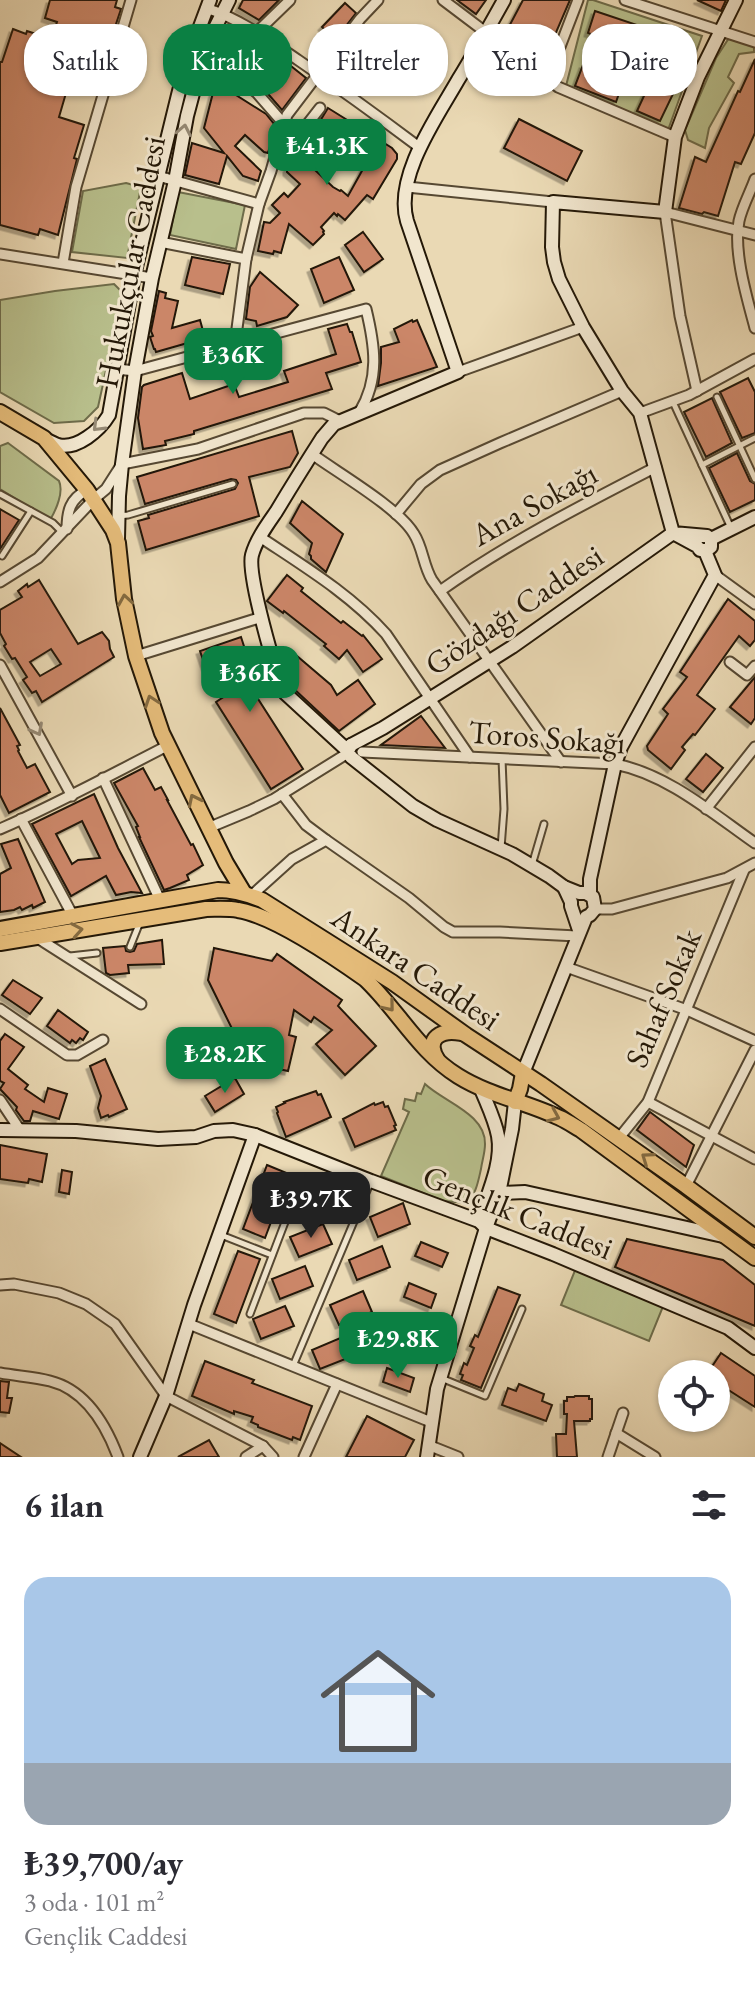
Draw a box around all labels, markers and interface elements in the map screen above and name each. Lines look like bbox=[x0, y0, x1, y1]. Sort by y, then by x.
chip: Satılık bbox=[24, 24, 147, 96]
chip: Kiralık bbox=[163, 24, 292, 96]
chip: Filtreler bbox=[308, 24, 448, 96]
chip: Yeni bbox=[464, 24, 566, 96]
chip: Daire bbox=[582, 24, 697, 96]
pin: ₺41.3K bbox=[262, 119, 392, 187]
one-way arrow bbox=[175, 123, 192, 137]
text: ₺41.3K bbox=[286, 128, 368, 162]
street label: Hukukçular Caddesi bbox=[85, 132, 175, 391]
pin: ₺36K bbox=[186, 328, 280, 396]
text: ₺36K bbox=[202, 337, 264, 371]
one-way arrow bbox=[93, 417, 107, 432]
street label: Ana Sokağı bbox=[463, 452, 605, 556]
street label: Gözdağı Caddesi bbox=[417, 535, 611, 685]
one-way arrow bbox=[117, 593, 134, 607]
pin: ₺36K bbox=[203, 646, 297, 714]
text: ₺36K bbox=[219, 655, 281, 689]
one-way arrow bbox=[144, 695, 160, 709]
street label: Toros Sokağı bbox=[467, 711, 627, 763]
one-way arrow bbox=[27, 721, 42, 736]
one-way arrow bbox=[189, 793, 204, 808]
street label: Ankara Caddesi bbox=[323, 895, 509, 1040]
street label: Sahaf Sokak bbox=[615, 921, 711, 1074]
one-way arrow bbox=[70, 922, 84, 939]
one-way arrow bbox=[379, 997, 394, 1011]
pin: ₺28.2K bbox=[160, 1027, 290, 1095]
text: ₺28.2K bbox=[184, 1036, 266, 1070]
one-way arrow bbox=[546, 1107, 560, 1123]
one-way arrow bbox=[641, 1153, 656, 1168]
street label: Gençlik Caddesi bbox=[417, 1155, 619, 1269]
pin: ₺39.7K bbox=[246, 1172, 376, 1240]
text: ₺39.7K bbox=[270, 1181, 352, 1215]
pin: ₺29.8K bbox=[333, 1312, 463, 1380]
text: ₺29.8K bbox=[357, 1321, 439, 1355]
map controls bbox=[658, 1360, 730, 1432]
button: locate bbox=[658, 1360, 730, 1432]
text: 6 ilan bbox=[24, 1483, 104, 1527]
icon: filters bbox=[687, 1483, 731, 1527]
icon: home bbox=[306, 1629, 450, 1773]
text: ₺39,700/ay bbox=[24, 1841, 183, 1885]
text: 3 oda · 101 m² bbox=[24, 1885, 164, 1919]
text: Gençlik Caddesi bbox=[24, 1919, 187, 1953]

